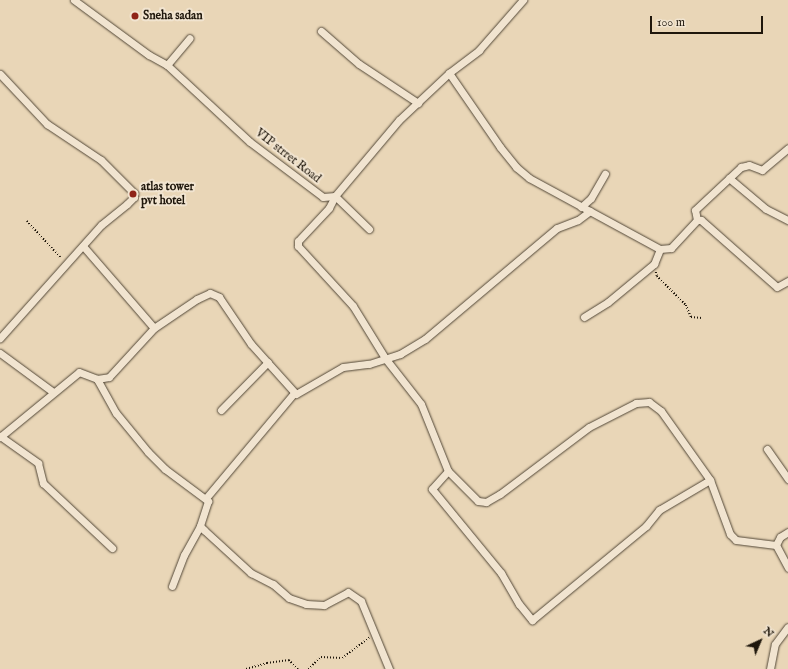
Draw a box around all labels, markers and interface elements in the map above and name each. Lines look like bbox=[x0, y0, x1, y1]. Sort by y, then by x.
scale bar bbox=[652, 8, 765, 34]
place label: Sneha sadan bbox=[143, 9, 203, 23]
marker: Sneha sadan bbox=[130, 11, 140, 21]
text: 100 m bbox=[657, 15, 685, 30]
street label: VIP strret Road bbox=[252, 126, 324, 186]
place label: atlas tower pvt hotel bbox=[141, 180, 194, 208]
marker: atlas tower pvt hotel bbox=[128, 189, 138, 199]
north arrow bbox=[740, 621, 780, 661]
text: N bbox=[760, 624, 777, 641]

